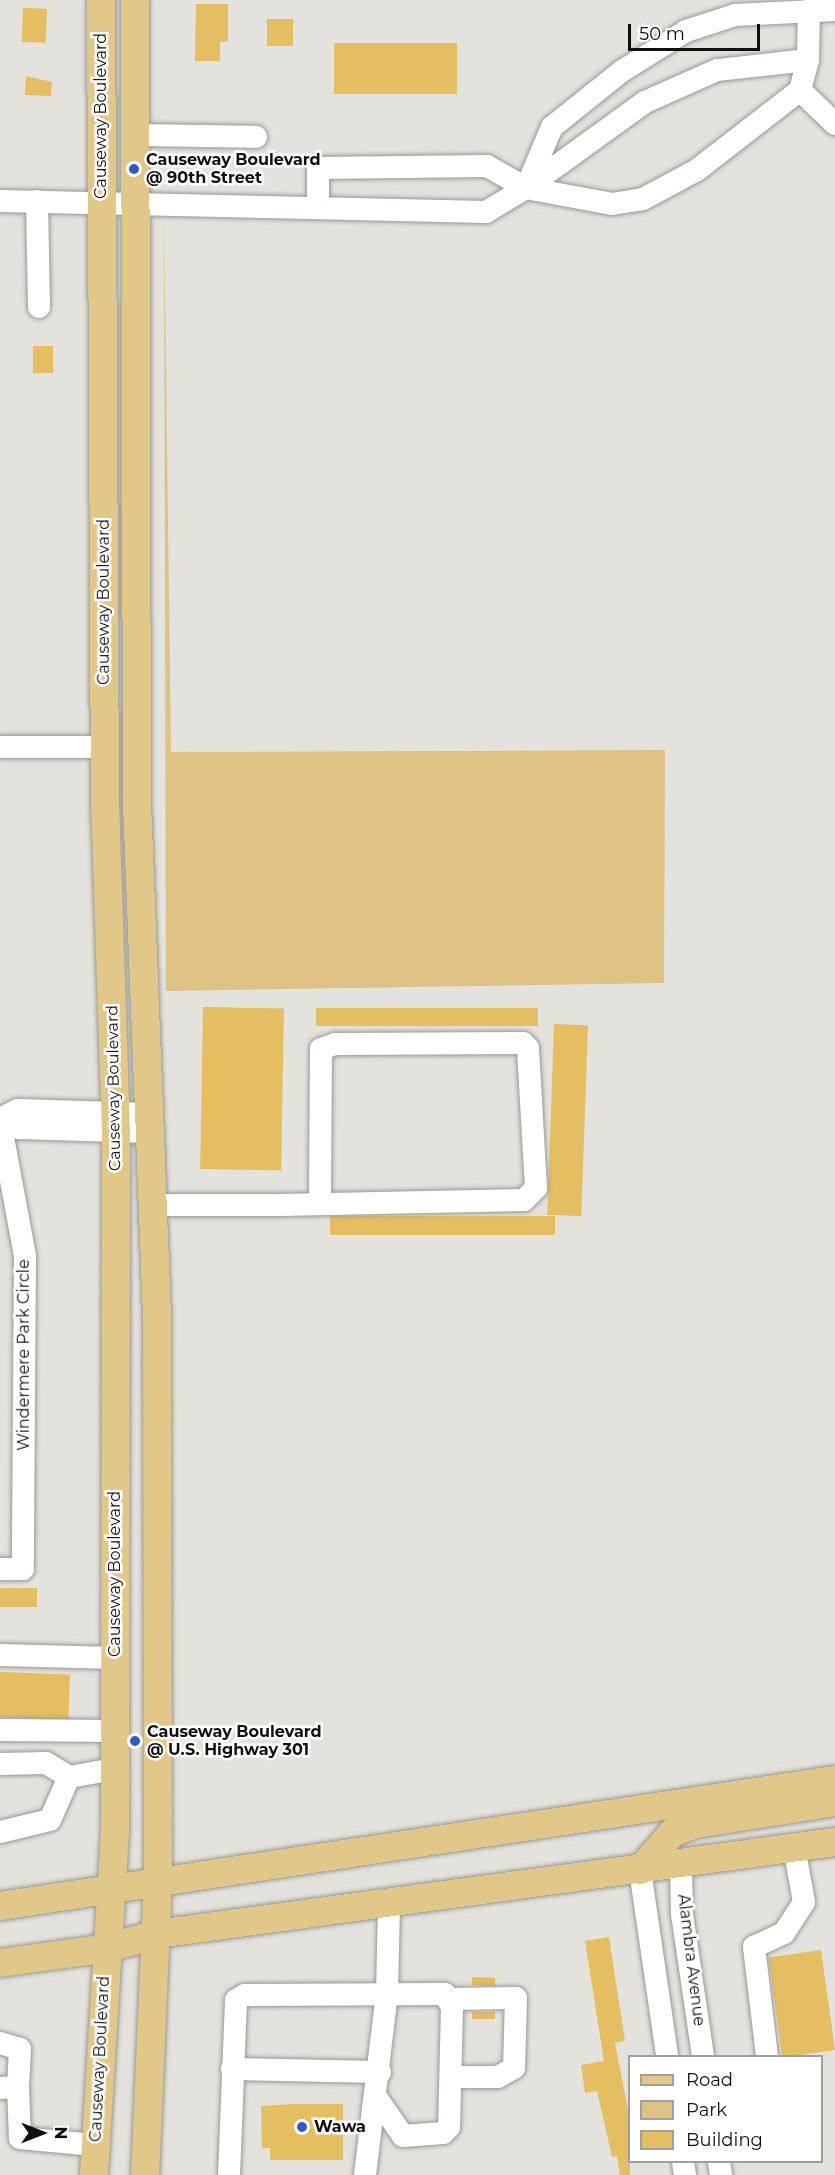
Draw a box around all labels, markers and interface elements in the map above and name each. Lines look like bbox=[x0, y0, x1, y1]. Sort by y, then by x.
scale bar bbox=[631, 12, 763, 50]
text: 50 m bbox=[639, 23, 685, 45]
street label: Causeway Boulevard bbox=[91, 33, 111, 199]
place label: Causeway Boulevard @ 90th Street bbox=[146, 150, 321, 188]
marker: Causeway Boulevard @ 90th Street bbox=[127, 162, 141, 176]
street label: Causeway Boulevard bbox=[94, 519, 114, 685]
street label: Causeway Boulevard bbox=[103, 1005, 125, 1171]
street label: Windermere Park Circle bbox=[14, 1259, 34, 1451]
street label: Causeway Boulevard bbox=[105, 1491, 125, 1657]
place label: Causeway Boulevard @ U.S. Highway 301 bbox=[147, 1722, 322, 1760]
marker: Causeway Boulevard @ U.S. Highway 301 bbox=[128, 1734, 142, 1748]
street label: Alambra Avenue bbox=[673, 1893, 709, 2027]
street label: Causeway Boulevard bbox=[86, 1976, 114, 2142]
legend bbox=[628, 2055, 823, 2163]
text: Road bbox=[686, 2069, 733, 2091]
text: Park bbox=[686, 2099, 727, 2121]
north arrow bbox=[12, 2103, 72, 2163]
place label: Wawa bbox=[314, 2117, 366, 2137]
marker: Wawa bbox=[295, 2120, 309, 2134]
text: N bbox=[51, 2127, 70, 2139]
text: Building bbox=[686, 2129, 763, 2151]

